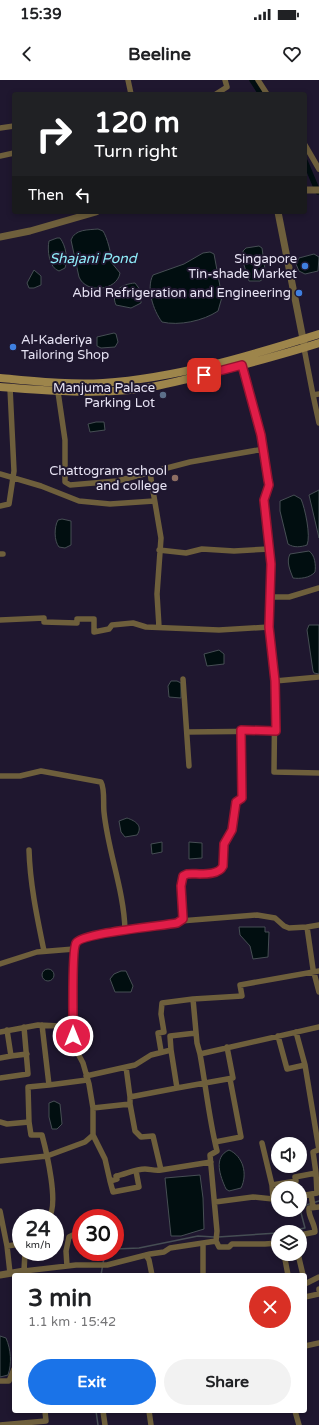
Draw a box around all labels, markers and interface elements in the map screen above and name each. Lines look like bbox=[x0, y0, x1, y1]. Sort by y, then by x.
text: 15:39 bbox=[20, 5, 62, 23]
icon: back bbox=[16, 43, 38, 65]
text: Beeline bbox=[128, 43, 191, 65]
icon: heart bbox=[281, 43, 303, 65]
text: 120 m bbox=[94, 106, 180, 140]
icon: right bbox=[28, 108, 80, 160]
text: Turn right bbox=[94, 140, 178, 162]
icon: left bbox=[72, 184, 94, 206]
text: Then bbox=[28, 186, 64, 204]
water label: Shajani Pond bbox=[49, 250, 139, 267]
place label: Singapore Tin-shade Market bbox=[188, 251, 297, 282]
marker: Singapore Tin-shade Market bbox=[300, 261, 310, 271]
place label: Abid Refrigeration and Engineering bbox=[72, 285, 291, 301]
marker: Abid Refrigeration and Engineering bbox=[294, 288, 304, 298]
place label: Al-Kaderiya Tailoring Shop bbox=[21, 332, 109, 363]
marker: Al-Kaderiya Tailoring Shop bbox=[8, 342, 18, 352]
pin bbox=[187, 358, 221, 392]
icon: arrive bbox=[193, 364, 215, 386]
place label: Manjuma Palace Parking Lot bbox=[53, 380, 155, 411]
marker: Manjuma Palace Parking Lot bbox=[158, 390, 168, 400]
place label: Chattogram school and college bbox=[49, 463, 167, 494]
marker: Chattogram school and college bbox=[170, 473, 180, 483]
position arrow bbox=[52, 1015, 94, 1057]
map controls bbox=[271, 1137, 307, 1261]
button: sound bbox=[271, 1137, 307, 1173]
button: search bbox=[271, 1181, 307, 1217]
speed limit sign: 30 bbox=[72, 1209, 124, 1261]
text: 24 bbox=[25, 1218, 51, 1242]
button: layers bbox=[271, 1225, 307, 1261]
text: km/h bbox=[25, 1239, 51, 1251]
text: 3 min bbox=[28, 1284, 92, 1313]
button: close bbox=[249, 1286, 291, 1328]
text: 1.1 km · 15:42 bbox=[28, 1314, 116, 1330]
button: Exit bbox=[28, 1359, 156, 1405]
button: Share bbox=[164, 1359, 291, 1405]

